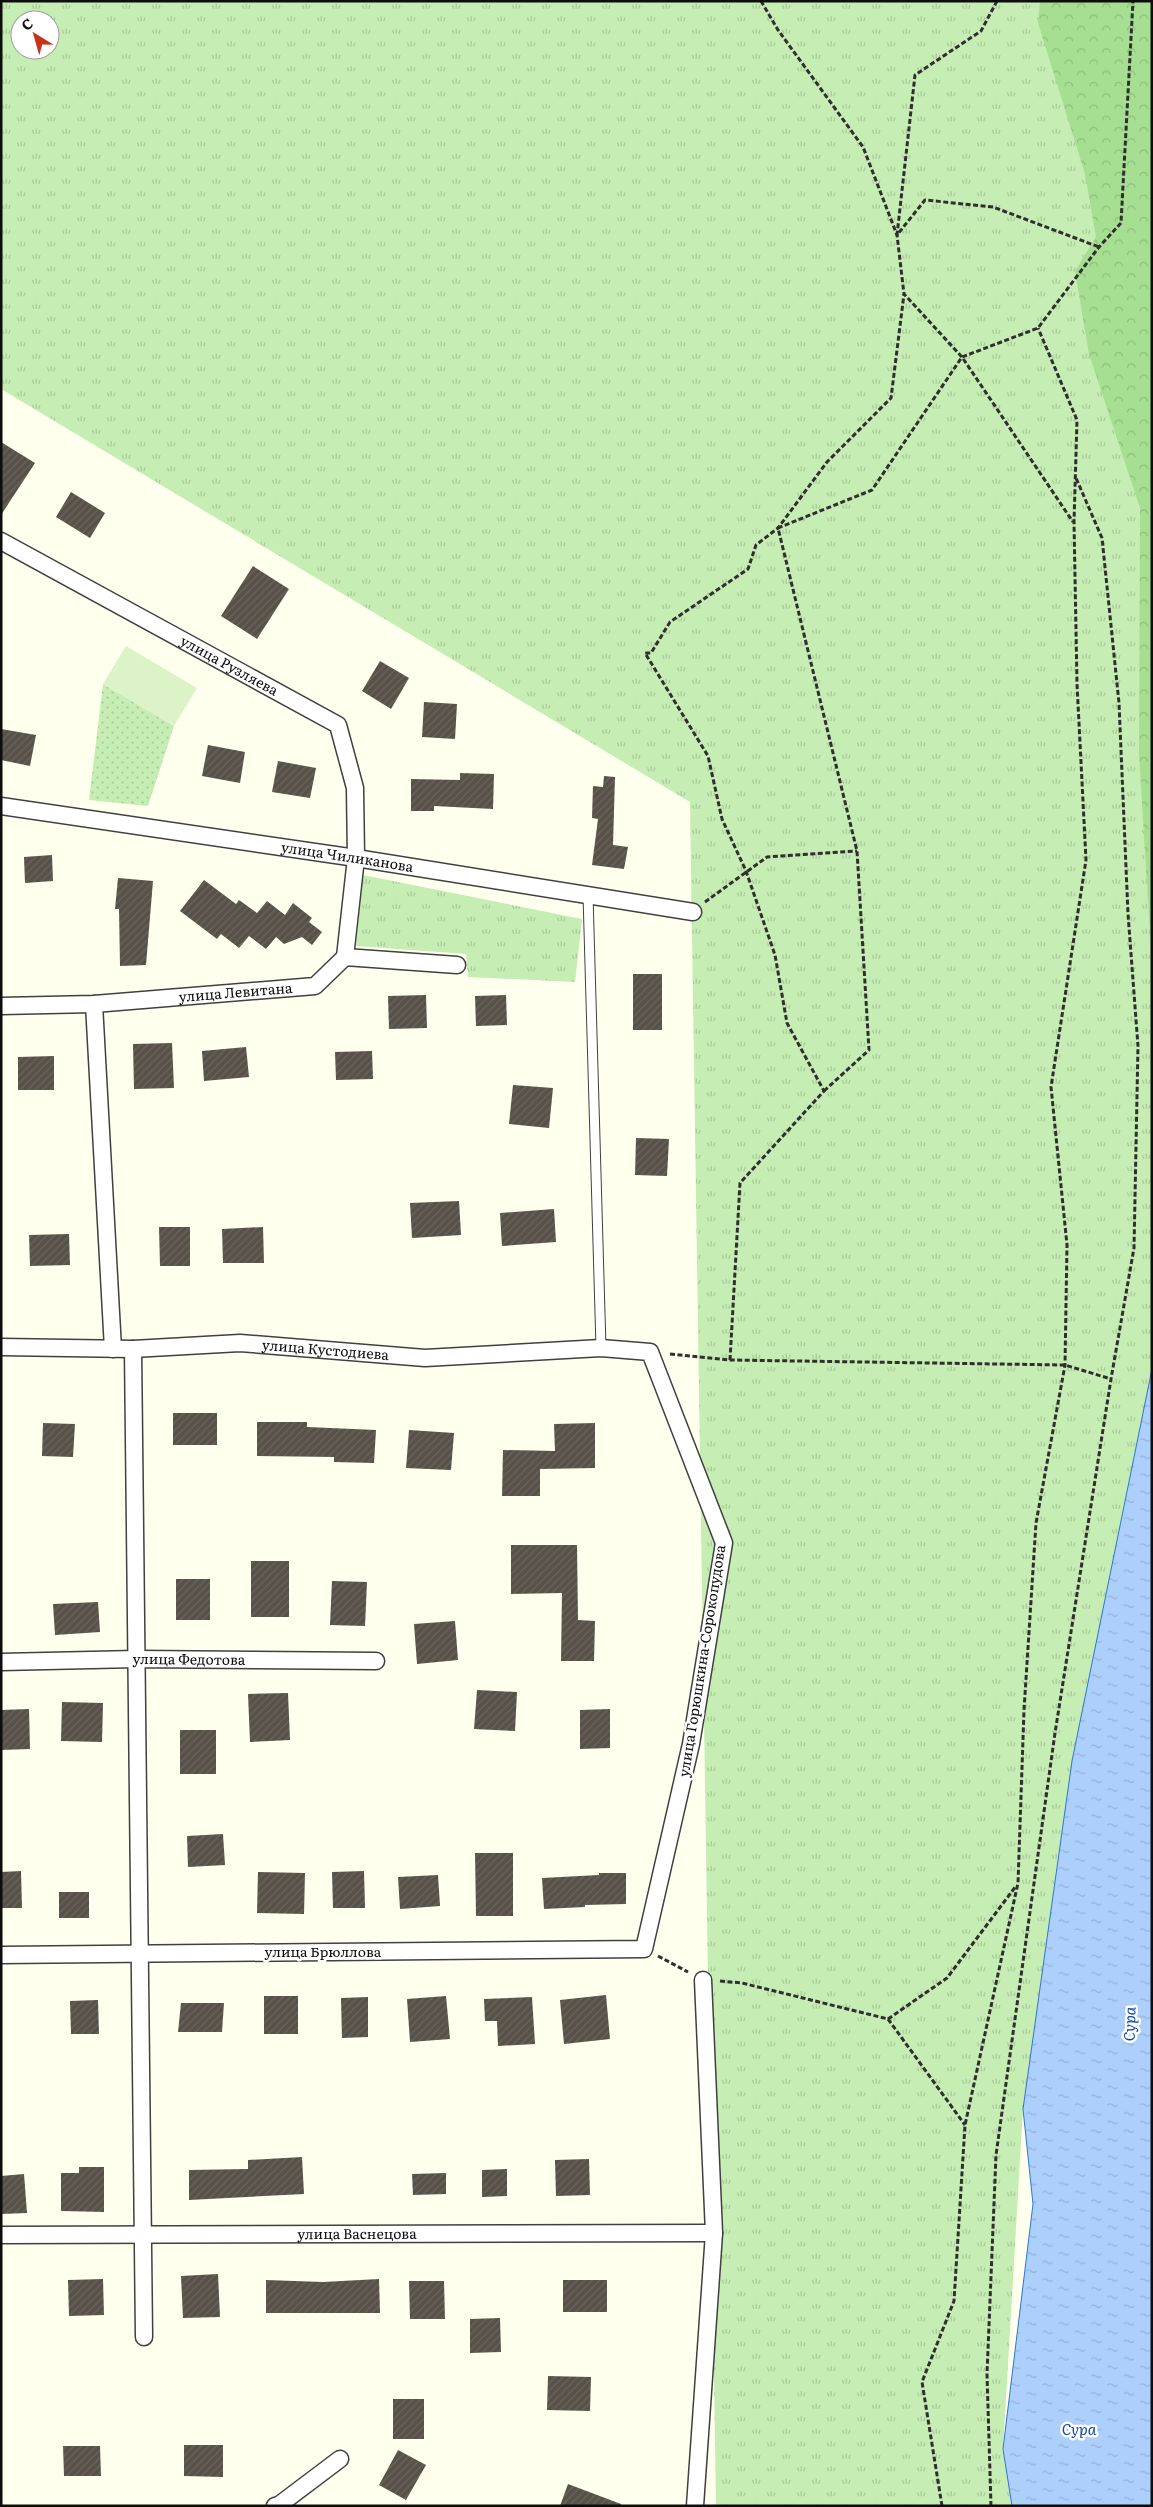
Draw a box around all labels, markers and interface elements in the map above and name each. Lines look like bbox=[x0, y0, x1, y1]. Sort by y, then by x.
north arrow bbox=[10, 10, 60, 60]
text: С bbox=[17, 13, 37, 35]
street label: улица Рузляева bbox=[177, 630, 283, 700]
street label: улица Чиликанова bbox=[280, 836, 415, 876]
street label: улица Левитана bbox=[178, 977, 293, 1006]
street label: улица Кустодиева bbox=[261, 1334, 390, 1364]
street label: улица Горюшкина-Сорокопудова bbox=[673, 1543, 729, 1778]
street label: улица Федотова bbox=[132, 1648, 246, 1669]
street label: улица Брюллова bbox=[265, 1941, 382, 1961]
water label: Сура bbox=[1116, 2006, 1141, 2042]
street label: улица Васнецова bbox=[297, 2223, 417, 2243]
water label: Сура bbox=[1062, 2417, 1097, 2440]

